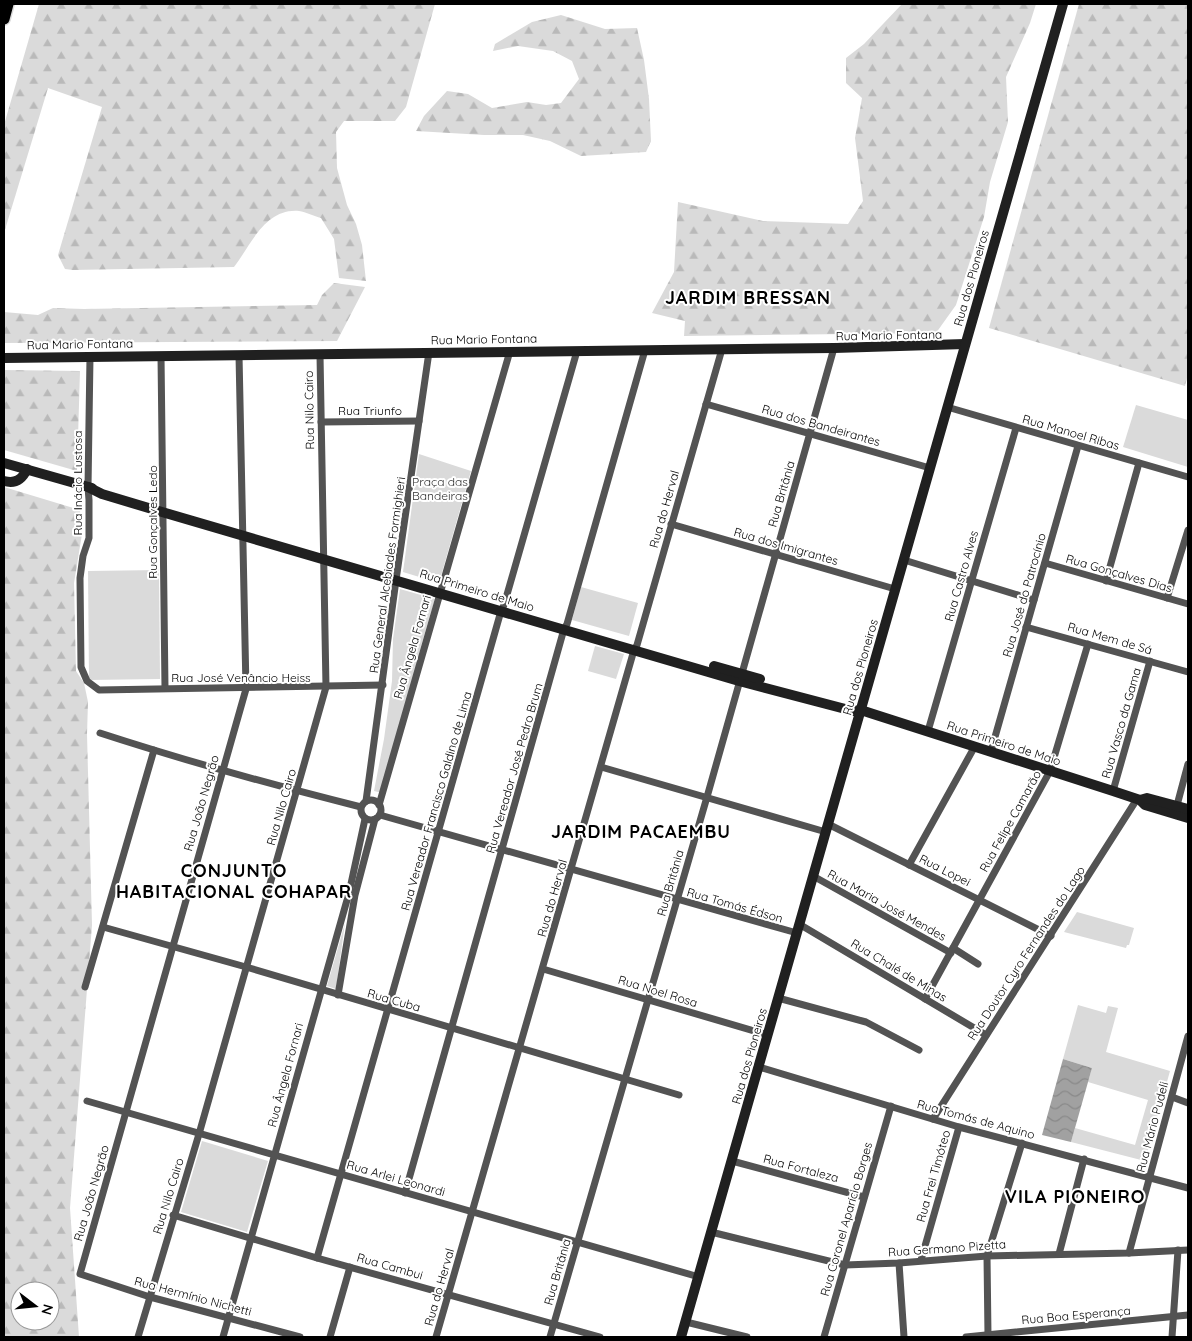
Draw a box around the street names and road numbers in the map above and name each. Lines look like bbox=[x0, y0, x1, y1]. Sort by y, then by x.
street label: Rua dos Pioneiros bbox=[950, 228, 992, 328]
street label: Rua Mario Fontana bbox=[836, 327, 942, 343]
street label: Rua Mario Fontana bbox=[431, 331, 537, 347]
street label: Rua Mario Fontana bbox=[27, 336, 133, 352]
street label: Rua Nilo Cairo bbox=[301, 370, 317, 450]
street label: Rua dos Bandeirantes bbox=[760, 401, 882, 449]
street label: Rua Triunfo bbox=[338, 403, 402, 418]
street label: Rua Manoel Ribas bbox=[1021, 411, 1122, 453]
street label: Rua Inácio Lustosa bbox=[70, 431, 85, 535]
street label: Rua Britânia bbox=[764, 459, 798, 529]
street label: Rua Gonçalves Ledo bbox=[145, 465, 160, 579]
street label: Rua do Herval bbox=[646, 468, 682, 550]
street label: Rua General Alcebiades Formighieri bbox=[366, 476, 408, 674]
street label: Rua dos Imigrantes bbox=[732, 524, 840, 568]
street label: Rua Castro Alves bbox=[941, 528, 981, 623]
street label: Rua José do Patrocínio bbox=[999, 531, 1049, 659]
street label: Rua Gonçalves Dias bbox=[1064, 551, 1174, 595]
street label: Rua Primeiro de Maio bbox=[418, 565, 536, 615]
street label: Rua Ângela Fornari bbox=[390, 593, 434, 701]
street label: Rua dos Pioneiros bbox=[839, 617, 881, 717]
street label: Rua Mem de Sá bbox=[1066, 619, 1154, 657]
street label: Rua Vasco da Gama bbox=[1098, 666, 1144, 780]
street label: Rua José Venâncio Heiss bbox=[171, 670, 311, 685]
street label: Rua Vereador José Pedro Brum bbox=[482, 681, 546, 855]
street label: Rua Vereador Francisco Galdino de Lima bbox=[397, 690, 475, 912]
street label: Rua Primeiro de Maio bbox=[945, 717, 1063, 769]
street label: Rua João Negrão bbox=[180, 753, 222, 853]
street label: Rua Nilo Cairo bbox=[263, 767, 299, 847]
street label: Rua Felipe Camarão bbox=[976, 768, 1044, 874]
street label: Rua Britânia bbox=[653, 848, 687, 918]
street label: Rua Lopei bbox=[917, 851, 973, 889]
street label: Rua do Herval bbox=[534, 857, 570, 939]
street label: Rua Doutor Cyro Fernandes do Lago bbox=[964, 863, 1088, 1043]
street label: Rua Maria José Mendes bbox=[825, 866, 949, 944]
street label: Rua Tomás Édson bbox=[685, 884, 785, 926]
street label: Rua Chalé de Minas bbox=[848, 935, 950, 1005]
street label: Rua Noel Rosa bbox=[616, 972, 700, 1010]
street label: Rua Cuba bbox=[366, 985, 422, 1015]
street label: Rua dos Pioneiros bbox=[728, 1006, 770, 1106]
street label: Rua Ângela Fornari bbox=[264, 1021, 306, 1129]
street label: Rua Mário Pudeli bbox=[1133, 1080, 1171, 1174]
street label: Rua Tomás de Aquino bbox=[915, 1096, 1037, 1142]
street label: Rua Frei Timóteo bbox=[913, 1128, 953, 1224]
street label: Rua Coronel Aparício Borges bbox=[817, 1140, 875, 1298]
street label: Rua João Negrão bbox=[70, 1143, 112, 1243]
street label: Rua Fortaleza bbox=[762, 1151, 840, 1185]
street label: Rua Nilo Cairo bbox=[149, 1156, 187, 1236]
street label: Rua Arlei Leonardi bbox=[345, 1157, 447, 1199]
street label: Rua Germano Pizetta bbox=[887, 1236, 1007, 1260]
street label: Rua Britânia bbox=[540, 1237, 574, 1307]
street label: Rua do Herval bbox=[421, 1246, 457, 1328]
street label: Rua Cambui bbox=[355, 1249, 425, 1283]
street label: Rua Hermínio Nichetti bbox=[133, 1273, 253, 1319]
street label: Rua Boa Esperança bbox=[1021, 1303, 1131, 1327]

